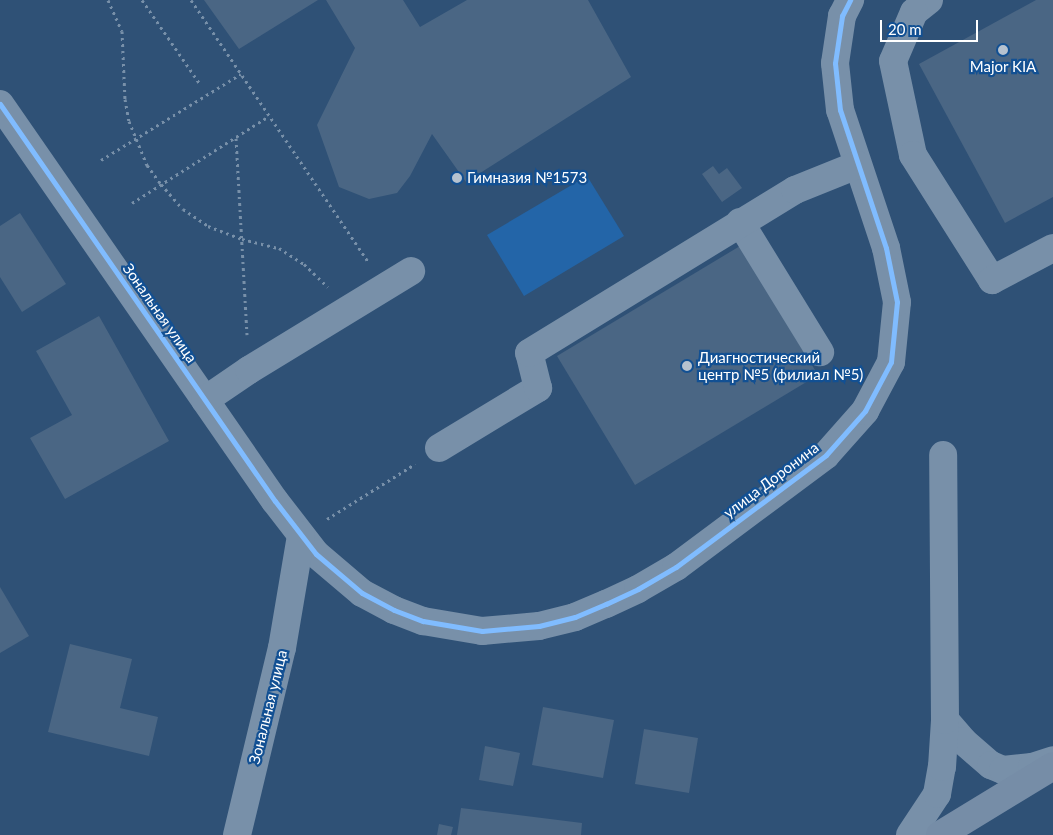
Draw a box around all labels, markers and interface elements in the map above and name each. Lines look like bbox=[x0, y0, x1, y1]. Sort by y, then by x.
scale bar bbox=[883, 10, 980, 42]
text: 20 m bbox=[888, 20, 922, 38]
marker: Major KIA bbox=[997, 44, 1009, 56]
place label: Major KIA bbox=[970, 58, 1036, 76]
place label: Гимназия №1573 bbox=[467, 169, 587, 187]
marker: Гимназия №1573 bbox=[451, 172, 463, 184]
street label: Зональная улица bbox=[119, 260, 201, 366]
place label: Диагностический центр №5 (филиал №5) bbox=[698, 348, 863, 383]
marker: Диагностический центр №5 (филиал №5) bbox=[680, 359, 694, 373]
street label: улица Доронина bbox=[720, 438, 822, 522]
street label: Зональная улица bbox=[245, 648, 291, 766]

